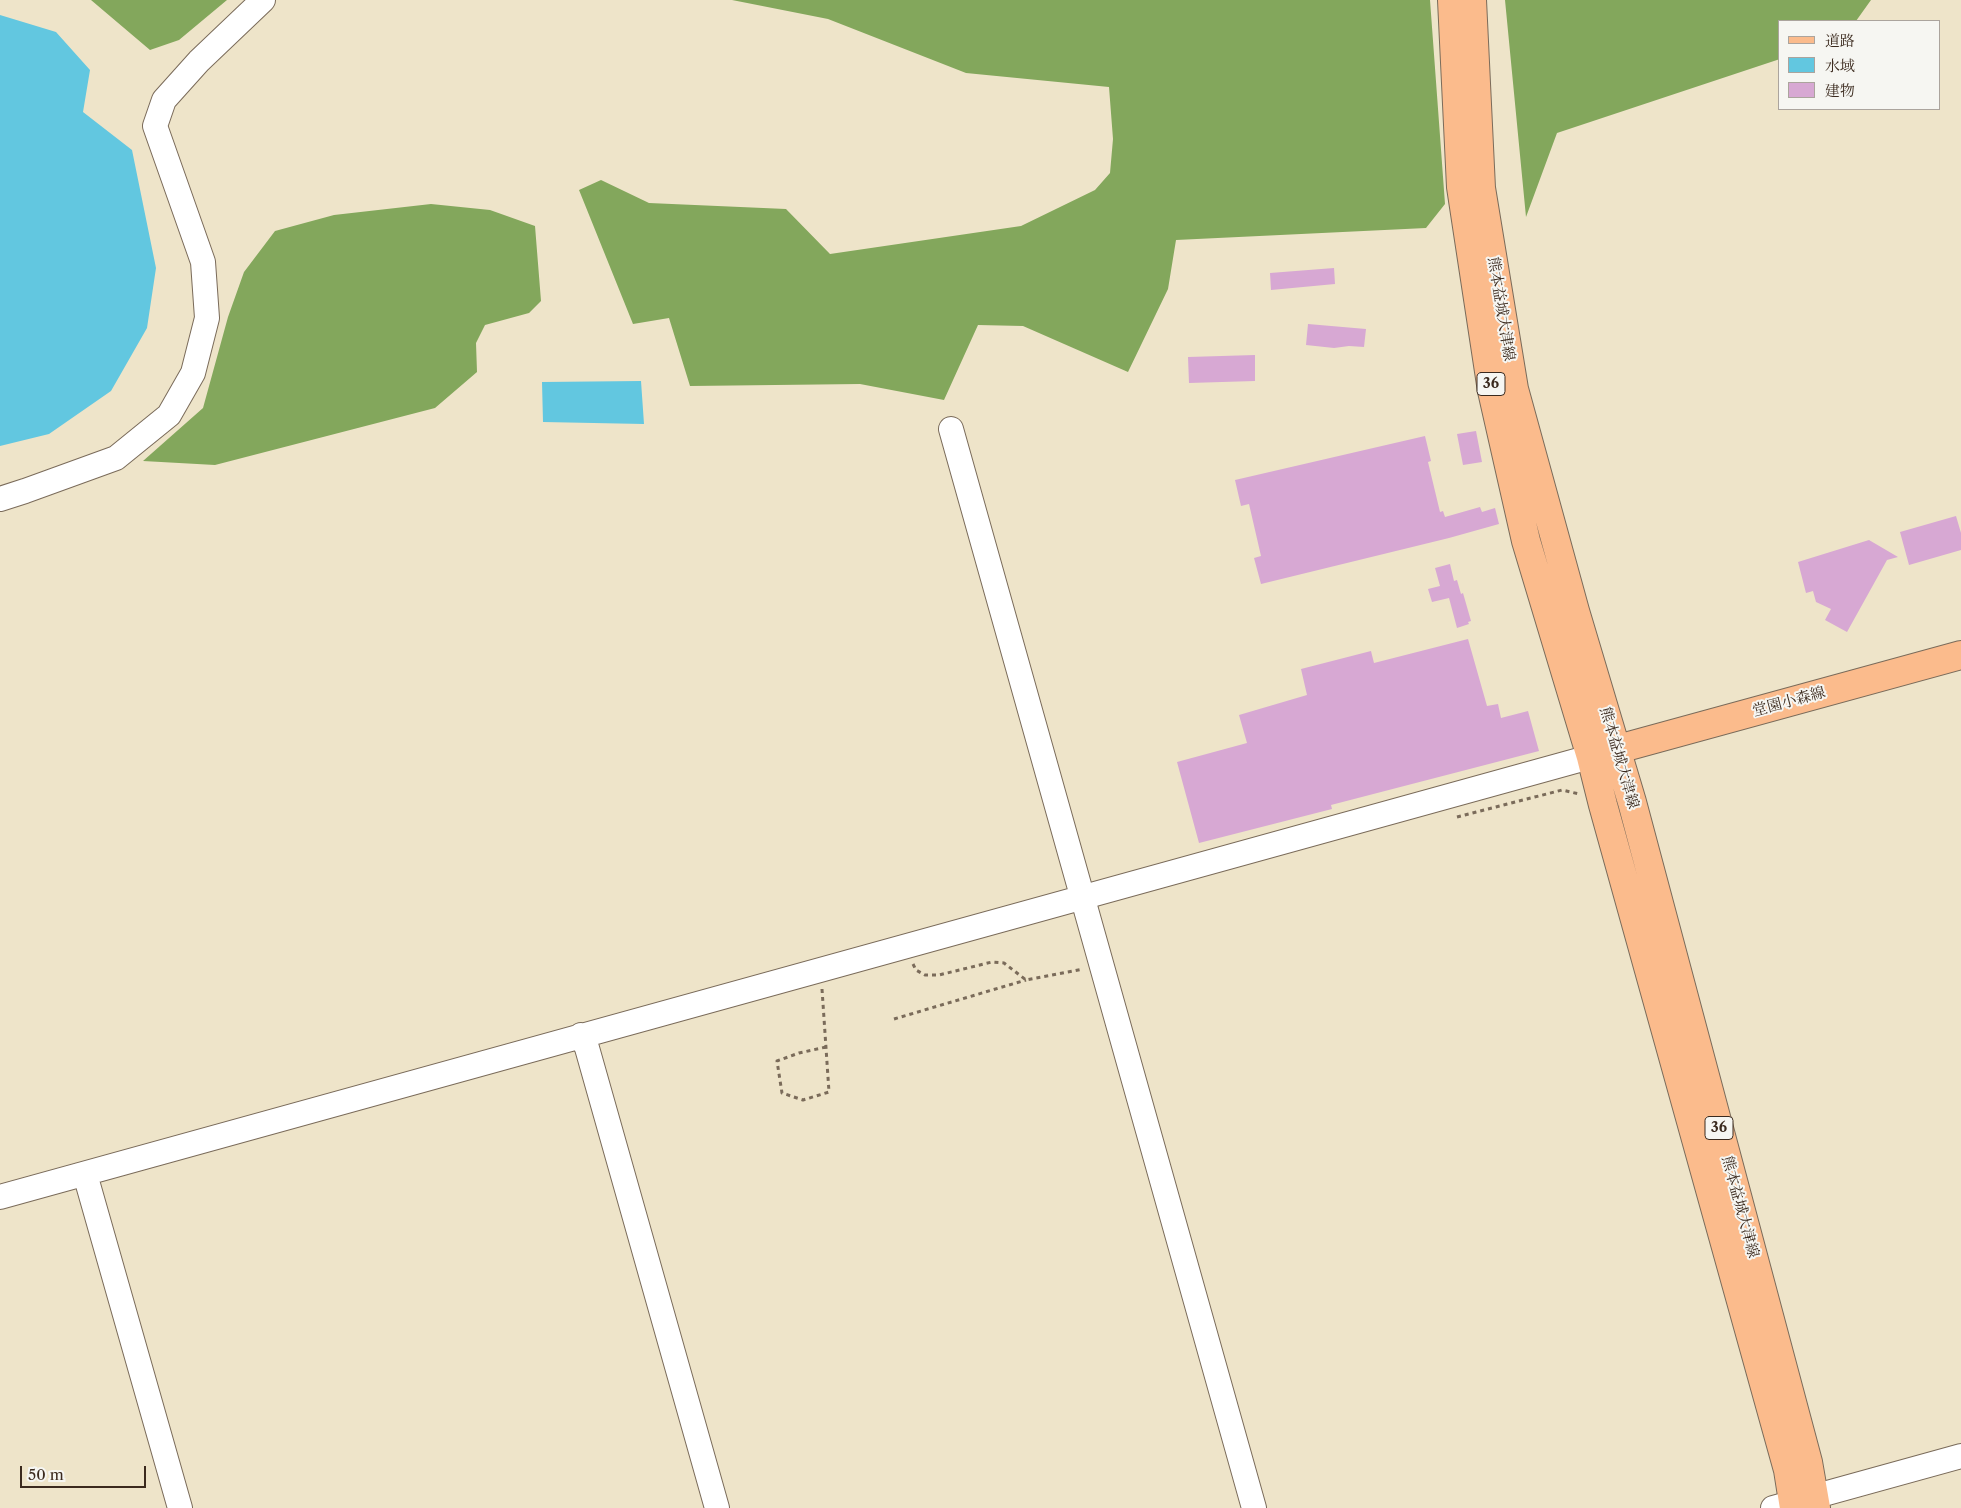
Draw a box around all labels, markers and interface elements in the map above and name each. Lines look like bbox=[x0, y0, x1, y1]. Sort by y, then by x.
legend bbox=[1778, 20, 1941, 110]
text: 道路 bbox=[1825, 31, 1855, 50]
text: 水域 bbox=[1825, 56, 1855, 75]
text: 建物 bbox=[1825, 81, 1855, 100]
street label: 熊本益城大津線 bbox=[1484, 256, 1518, 362]
road number: 36 bbox=[1477, 372, 1505, 396]
street label: 堂園小森線 bbox=[1750, 684, 1828, 720]
street label: 熊本益城大津線 bbox=[1596, 705, 1642, 811]
road number: 36 bbox=[1705, 1116, 1733, 1140]
street label: 熊本益城大津線 bbox=[1718, 1154, 1762, 1260]
scale bar bbox=[22, 1456, 149, 1488]
text: 50 m bbox=[28, 1465, 64, 1484]

